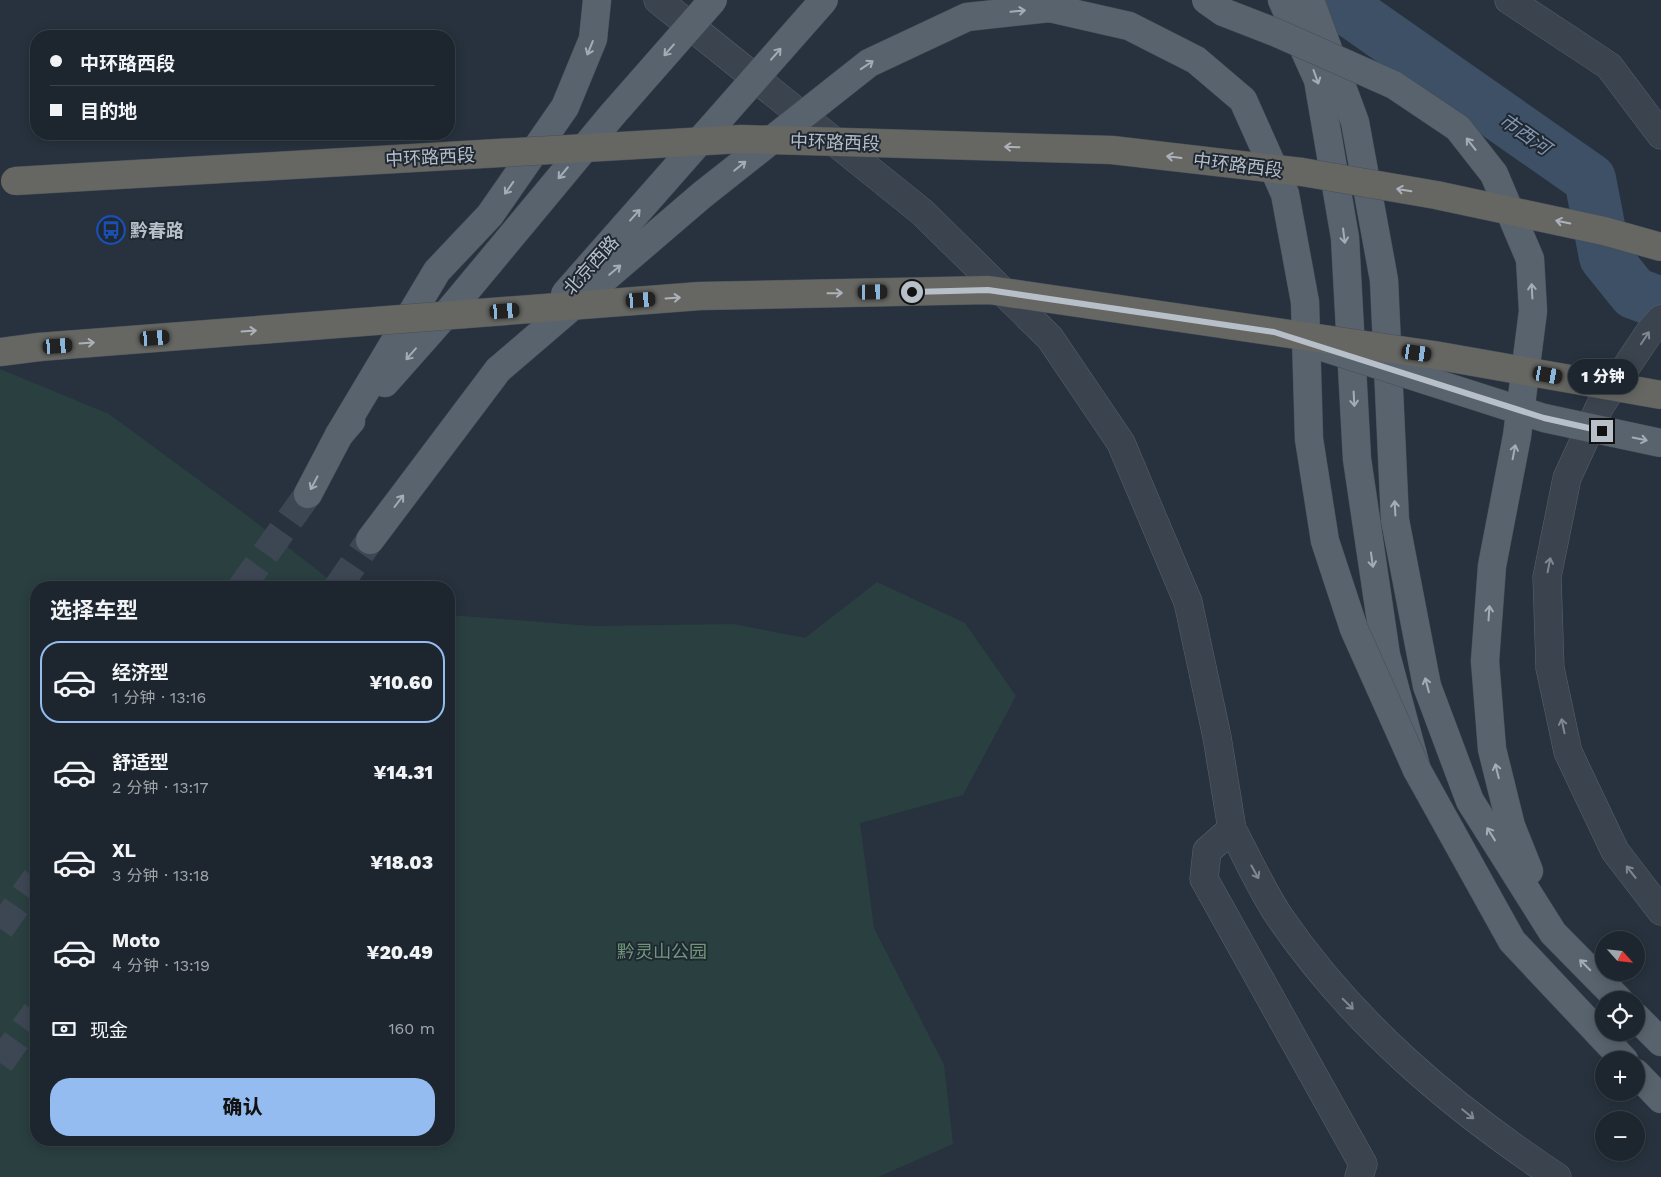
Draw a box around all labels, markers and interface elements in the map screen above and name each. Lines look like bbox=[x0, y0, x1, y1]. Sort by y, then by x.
one-way arrow bbox=[1010, 7, 1026, 16]
one-way arrow bbox=[584, 40, 594, 55]
one-way arrow bbox=[663, 43, 675, 56]
one-way arrow bbox=[771, 47, 782, 60]
text: 中环路西段 bbox=[80, 52, 175, 75]
one-way arrow bbox=[860, 60, 874, 70]
one-way arrow bbox=[1312, 68, 1321, 84]
text: 目的地 bbox=[80, 100, 137, 123]
water label: 市西河 bbox=[1495, 108, 1558, 162]
street label: 中环路西段 bbox=[790, 130, 880, 154]
one-way arrow bbox=[1465, 138, 1476, 151]
one-way arrow bbox=[1004, 142, 1020, 151]
street label: 中环路西段 bbox=[385, 144, 475, 170]
street label: 中环路西段 bbox=[1192, 149, 1284, 181]
one-way arrow bbox=[1166, 152, 1182, 162]
one-way arrow bbox=[733, 160, 746, 171]
one-way arrow bbox=[558, 166, 569, 179]
one-way arrow bbox=[504, 181, 514, 195]
one-way arrow bbox=[1396, 184, 1412, 194]
one-way arrow bbox=[629, 209, 641, 222]
bus stop icon: 黔春路 bbox=[96, 215, 126, 245]
one-way arrow bbox=[1555, 217, 1571, 226]
place label: 黔春路 bbox=[130, 220, 184, 241]
one-way arrow bbox=[1339, 228, 1349, 244]
street label: 北京西路 bbox=[559, 231, 623, 299]
one-way arrow bbox=[608, 264, 621, 276]
route start bbox=[901, 281, 923, 303]
one-way arrow bbox=[1527, 283, 1537, 300]
car bbox=[857, 284, 888, 300]
one-way arrow bbox=[827, 288, 843, 298]
car bbox=[625, 291, 656, 309]
one-way arrow bbox=[665, 293, 681, 303]
car bbox=[489, 302, 520, 320]
one-way arrow bbox=[241, 326, 257, 335]
car bbox=[139, 329, 170, 347]
one-way arrow bbox=[1640, 331, 1651, 345]
car bbox=[42, 337, 73, 355]
one-way arrow bbox=[79, 339, 95, 348]
car bbox=[1401, 343, 1432, 363]
one-way arrow bbox=[405, 347, 417, 360]
callout: 1 分钟 bbox=[1567, 358, 1637, 394]
car bbox=[1531, 365, 1564, 385]
text: 1 分钟 bbox=[1581, 367, 1625, 386]
one-way arrow bbox=[1349, 390, 1358, 406]
route end bbox=[1591, 420, 1613, 442]
one-way arrow bbox=[1631, 435, 1647, 444]
one-way arrow bbox=[1509, 445, 1519, 461]
one-way arrow bbox=[308, 475, 318, 489]
one-way arrow bbox=[394, 495, 405, 508]
one-way arrow bbox=[1390, 500, 1399, 516]
one-way arrow bbox=[1367, 552, 1377, 568]
one-way arrow bbox=[1545, 558, 1555, 574]
text: 选择车型 bbox=[50, 598, 138, 623]
one-way arrow bbox=[1484, 605, 1494, 621]
icon: car bbox=[52, 660, 97, 705]
text: 经济型 bbox=[112, 661, 169, 684]
text: ¥10.60 bbox=[370, 671, 433, 694]
one-way arrow bbox=[1422, 677, 1432, 693]
text: 1 分钟 · 13:16 bbox=[112, 688, 206, 707]
one-way arrow bbox=[1558, 718, 1567, 734]
icon: car bbox=[52, 750, 97, 795]
text: 舒适型 bbox=[112, 751, 169, 774]
text: ¥14.31 bbox=[374, 761, 433, 784]
one-way arrow bbox=[1492, 764, 1501, 780]
text: 2 分钟 · 13:17 bbox=[112, 778, 209, 797]
one-way arrow bbox=[1485, 827, 1495, 841]
text: XL bbox=[112, 839, 136, 862]
icon: car bbox=[52, 840, 97, 885]
text: ¥18.03 bbox=[370, 851, 433, 874]
one-way arrow bbox=[1250, 864, 1260, 879]
text: 3 分钟 · 13:18 bbox=[112, 866, 209, 885]
one-way arrow bbox=[1626, 866, 1637, 879]
text: Moto bbox=[112, 929, 160, 952]
icon: car bbox=[52, 930, 97, 975]
north arrow bbox=[1595, 931, 1645, 981]
map controls bbox=[1595, 931, 1645, 1161]
text: ¥20.49 bbox=[366, 941, 433, 964]
park label: 黔灵山公园 bbox=[617, 941, 707, 962]
text: 4 分钟 · 13:19 bbox=[112, 956, 210, 975]
one-way arrow bbox=[1579, 959, 1591, 972]
button: locate bbox=[1595, 991, 1645, 1041]
one-way arrow bbox=[1342, 998, 1354, 1010]
icon: cash bbox=[50, 1015, 78, 1043]
text: 现金 bbox=[90, 1019, 128, 1042]
text: 160 m bbox=[388, 1019, 435, 1038]
button: + bbox=[1595, 1051, 1645, 1101]
button: 确认 bbox=[50, 1078, 435, 1136]
one-way arrow bbox=[1461, 1108, 1474, 1119]
button: − bbox=[1595, 1111, 1645, 1161]

